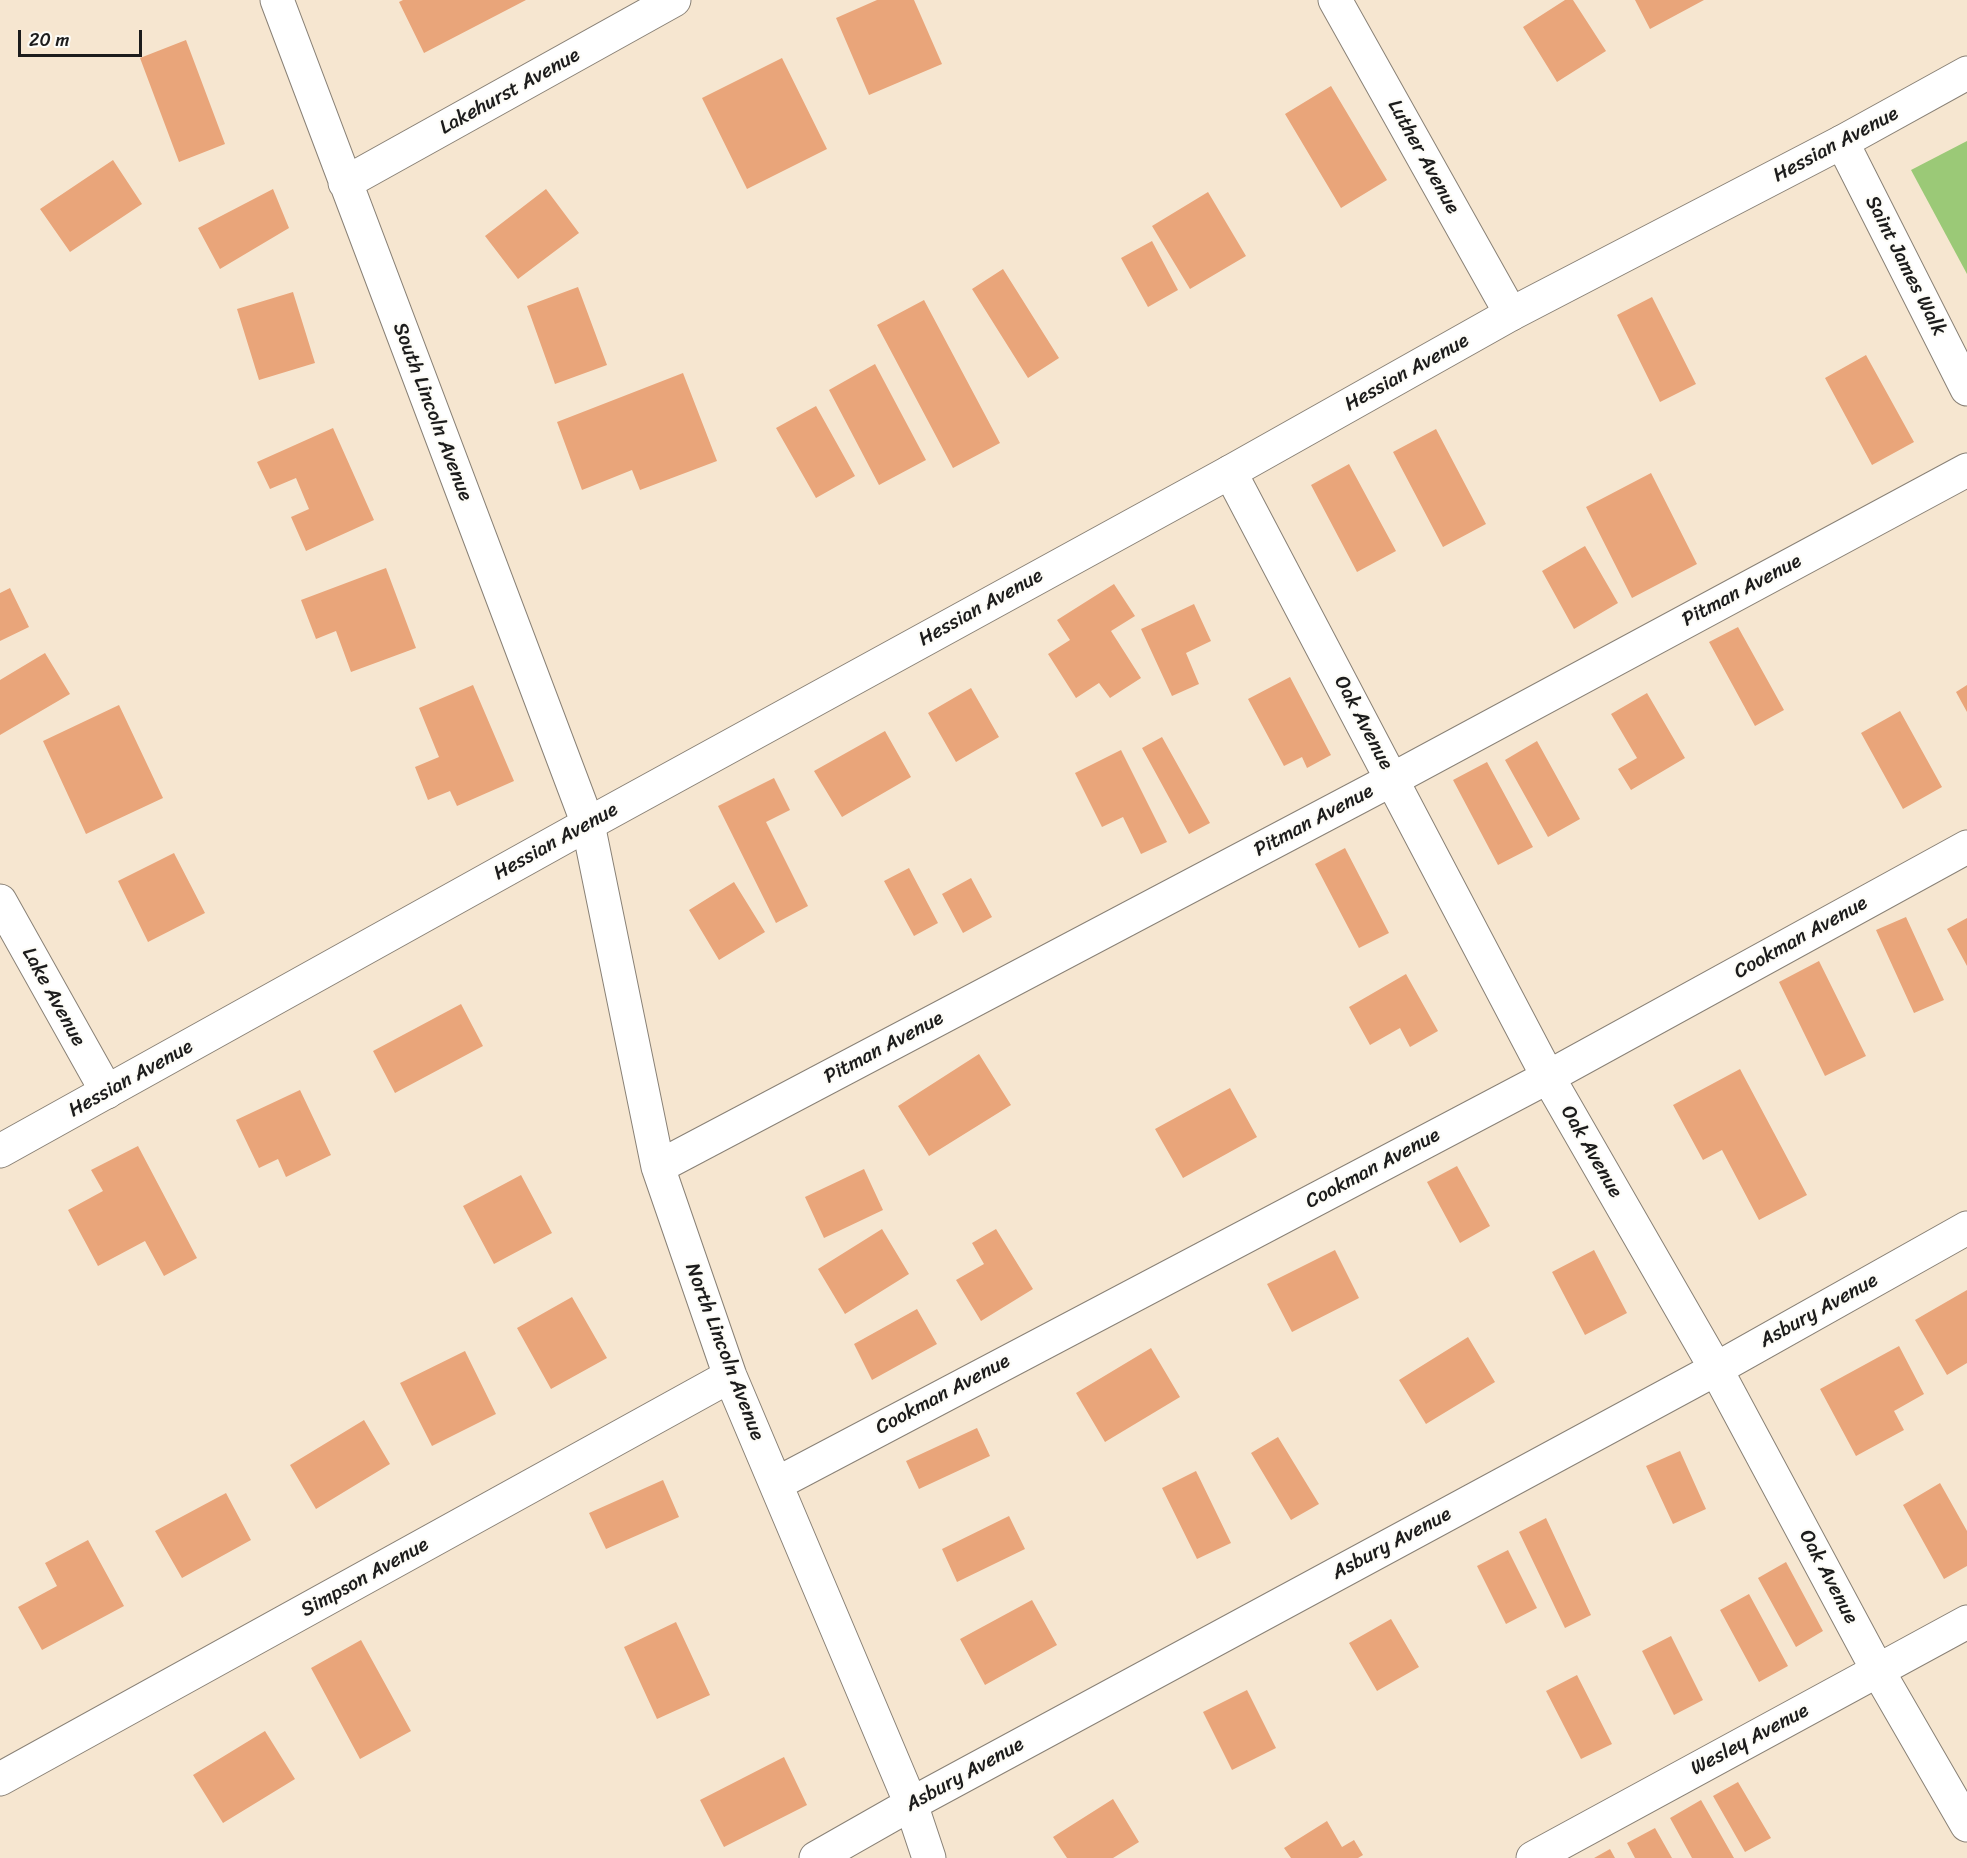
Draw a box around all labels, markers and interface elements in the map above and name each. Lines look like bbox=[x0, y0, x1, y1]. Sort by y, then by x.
scale bar bbox=[21, 18, 146, 56]
text: 20 m bbox=[29, 24, 69, 56]
street label: Lakehurst Avenue bbox=[436, 44, 584, 140]
street label: Luther Avenue bbox=[1382, 96, 1464, 218]
street label: Hessian Avenue bbox=[1769, 102, 1903, 188]
street label: Saint James Walk bbox=[1859, 192, 1951, 340]
street label: South Lincoln Avenue bbox=[387, 319, 477, 505]
street label: Hessian Avenue bbox=[1341, 329, 1473, 417]
street label: Pitman Avenue bbox=[1678, 549, 1806, 633]
street label: Hessian Avenue bbox=[915, 564, 1047, 652]
street label: Oak Avenue bbox=[1328, 672, 1398, 774]
street label: Pitman Avenue bbox=[1250, 779, 1378, 863]
street label: Hessian Avenue bbox=[490, 798, 622, 886]
street label: Cookman Avenue bbox=[1730, 891, 1872, 985]
street label: Lake Avenue bbox=[16, 943, 90, 1051]
street label: Pitman Avenue bbox=[820, 1006, 948, 1090]
street label: Hessian Avenue bbox=[65, 1035, 197, 1123]
street label: Oak Avenue bbox=[1555, 1102, 1627, 1202]
street label: Cookman Avenue bbox=[1302, 1123, 1444, 1215]
street label: North Lincoln Avenue bbox=[679, 1260, 769, 1444]
street label: Asbury Avenue bbox=[1756, 1269, 1882, 1353]
street label: Cookman Avenue bbox=[872, 1349, 1014, 1441]
street label: Asbury Avenue bbox=[1328, 1503, 1456, 1585]
street label: Oak Avenue bbox=[1793, 1526, 1863, 1628]
street label: Simpson Avenue bbox=[297, 1533, 433, 1623]
street label: Wesley Avenue bbox=[1687, 1699, 1813, 1781]
street label: Asbury Avenue bbox=[902, 1733, 1028, 1817]

